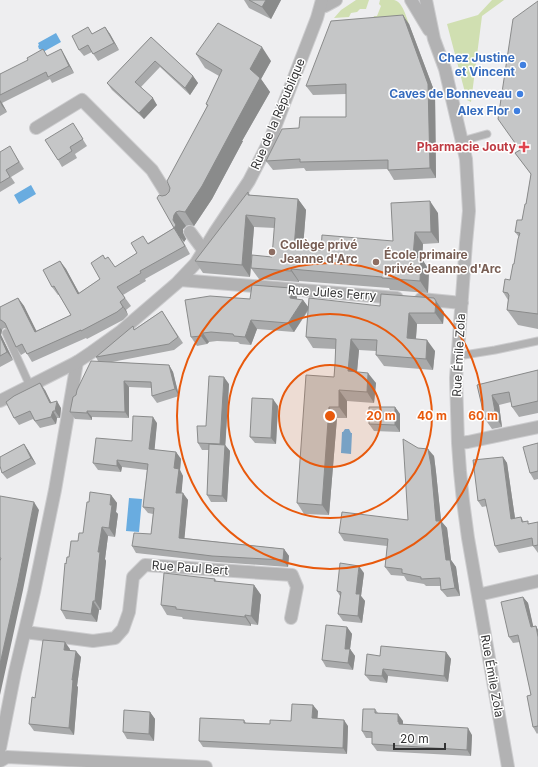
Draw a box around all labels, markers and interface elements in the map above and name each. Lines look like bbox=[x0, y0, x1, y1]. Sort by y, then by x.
place label: Chez Justine et Vincent bbox=[439, 50, 516, 79]
street label: Rue de la République bbox=[247, 56, 308, 172]
marker: Chez Justine et Vincent bbox=[518, 60, 528, 70]
place label: Caves de Bonneveau bbox=[389, 86, 512, 101]
marker: Caves de Bonneveau bbox=[515, 89, 525, 99]
place label: Alex Flor bbox=[458, 103, 509, 118]
marker: Alex Flor bbox=[512, 106, 522, 116]
place label: Pharmacie Jouty bbox=[417, 139, 517, 154]
marker: Pharmacie Jouty bbox=[519, 142, 529, 152]
place label: Collège privé Jeanne d'Arc bbox=[280, 237, 357, 266]
marker: Collège privé Jeanne d'Arc bbox=[267, 247, 277, 257]
place label: École primaire privée Jeanne d'Arc bbox=[384, 247, 501, 276]
marker: École primaire privée Jeanne d'Arc bbox=[371, 257, 381, 267]
street label: Rue Jules Ferry bbox=[287, 282, 377, 303]
street label: Rue Émile Zola bbox=[449, 313, 468, 397]
text: 20 m bbox=[366, 408, 396, 423]
text: 40 m bbox=[417, 408, 447, 423]
text: 60 m bbox=[468, 408, 498, 423]
centre of rings bbox=[323, 409, 337, 423]
street label: Rue Paul Bert bbox=[151, 557, 229, 578]
street label: Rue Émile Zola bbox=[478, 634, 507, 718]
scale bar bbox=[394, 725, 445, 751]
text: 20 m bbox=[400, 731, 429, 746]

